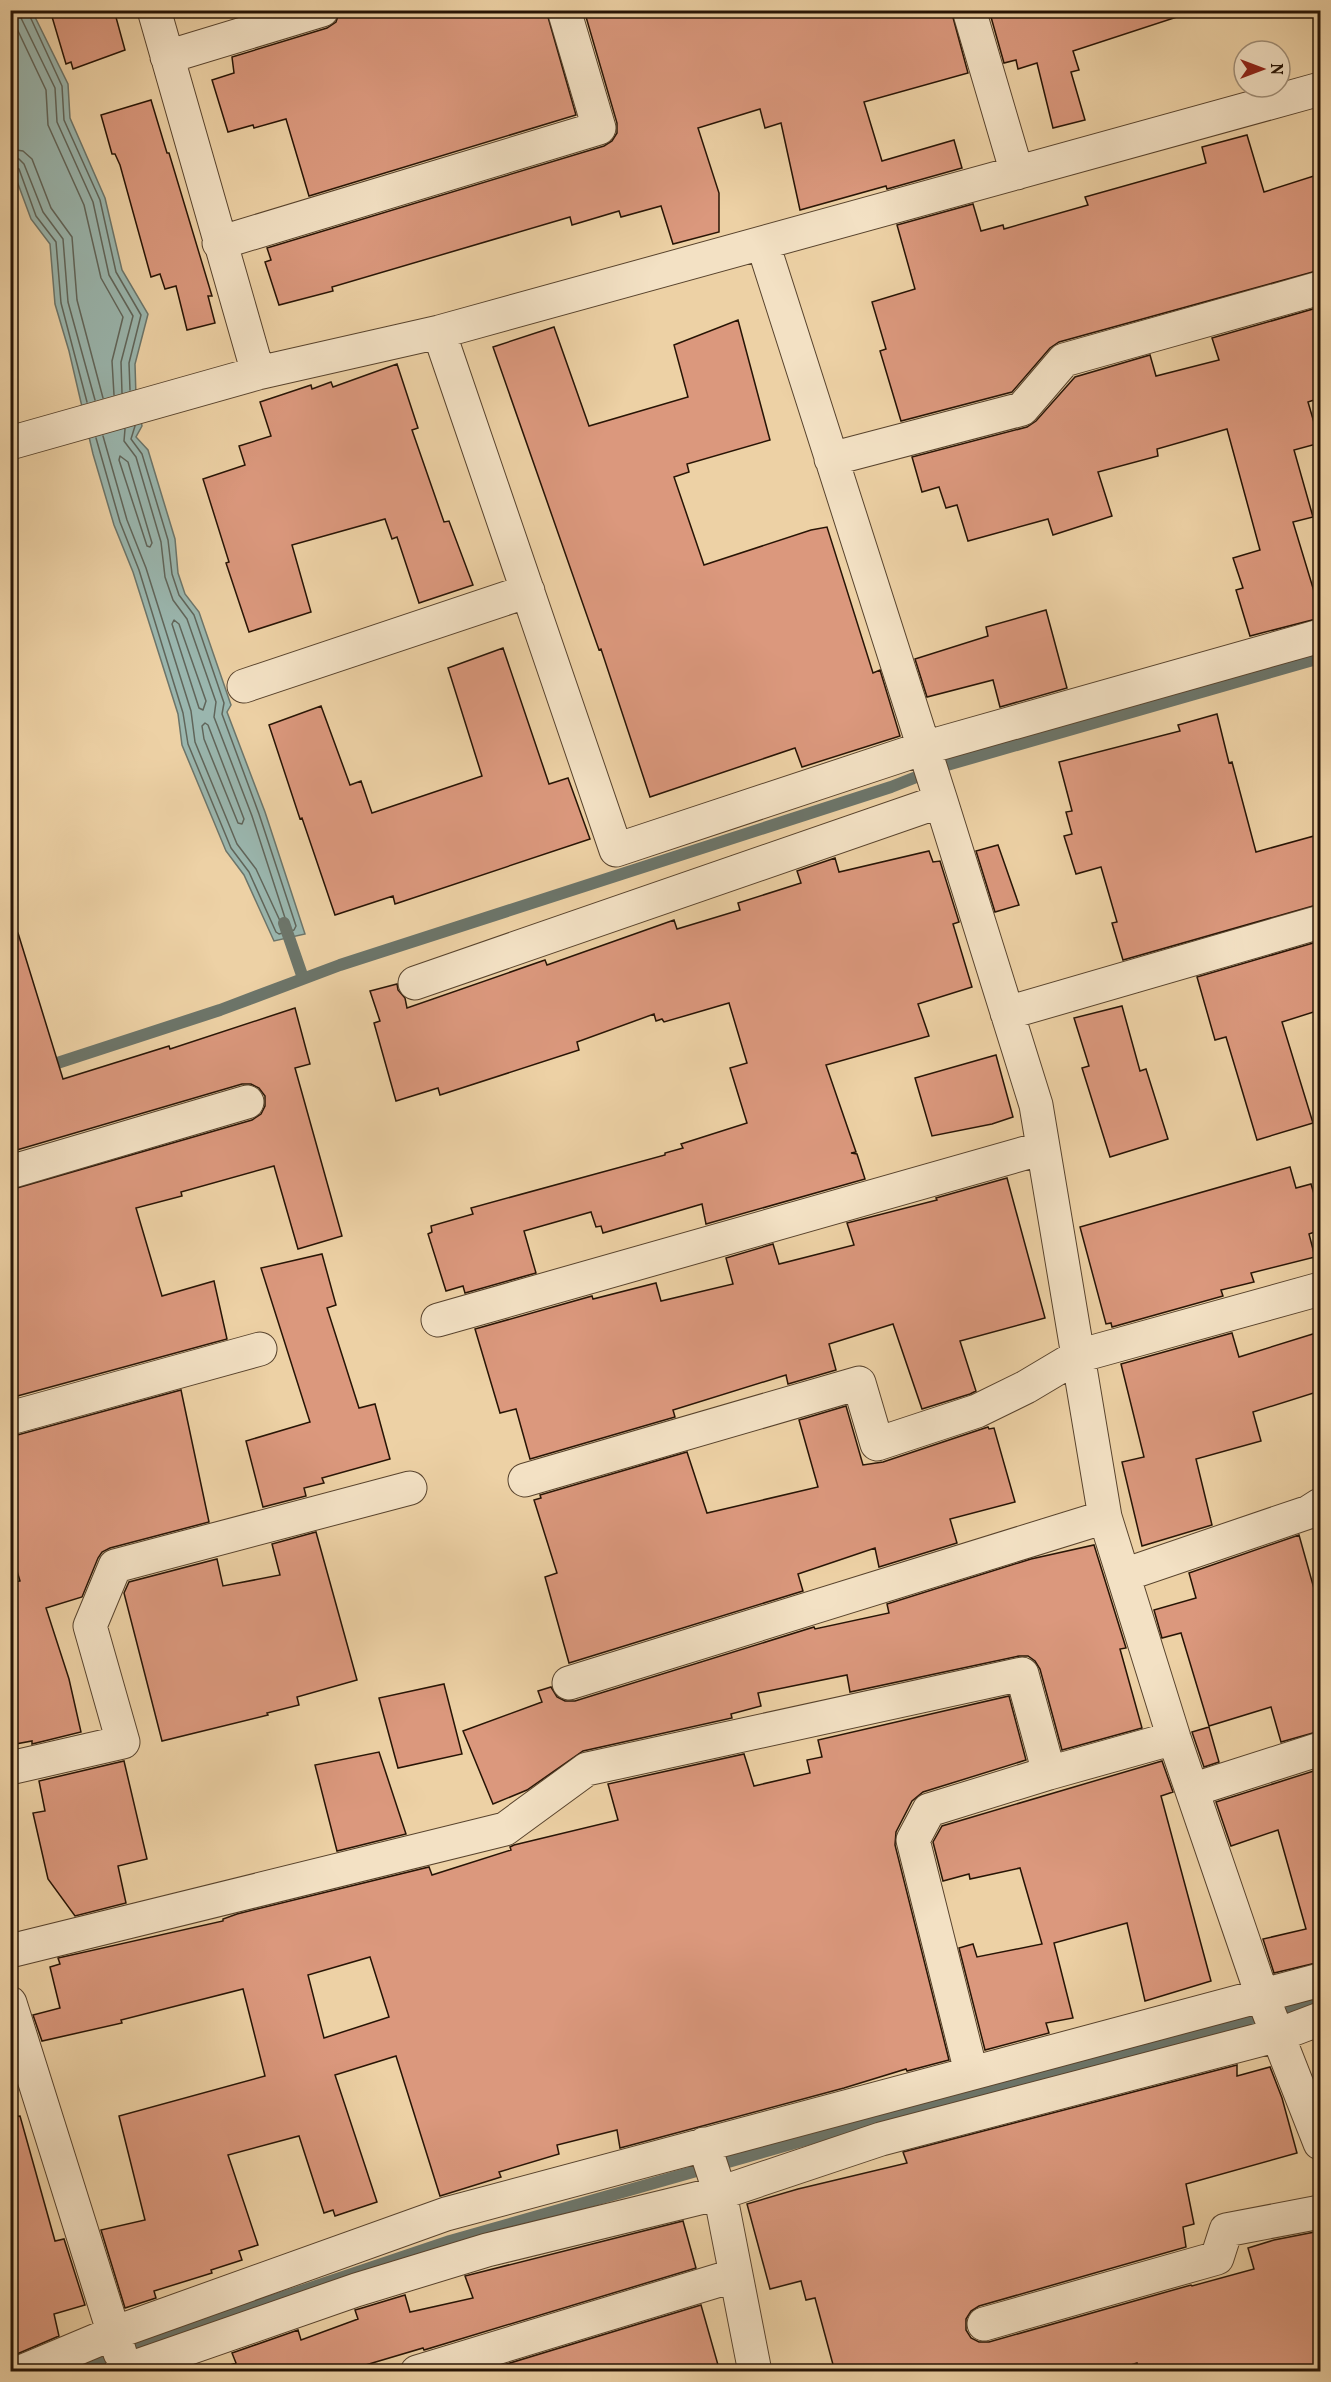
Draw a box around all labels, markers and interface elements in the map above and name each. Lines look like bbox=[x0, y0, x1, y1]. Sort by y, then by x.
north arrow bbox=[1232, 39, 1292, 99]
text: N bbox=[1264, 63, 1286, 75]

